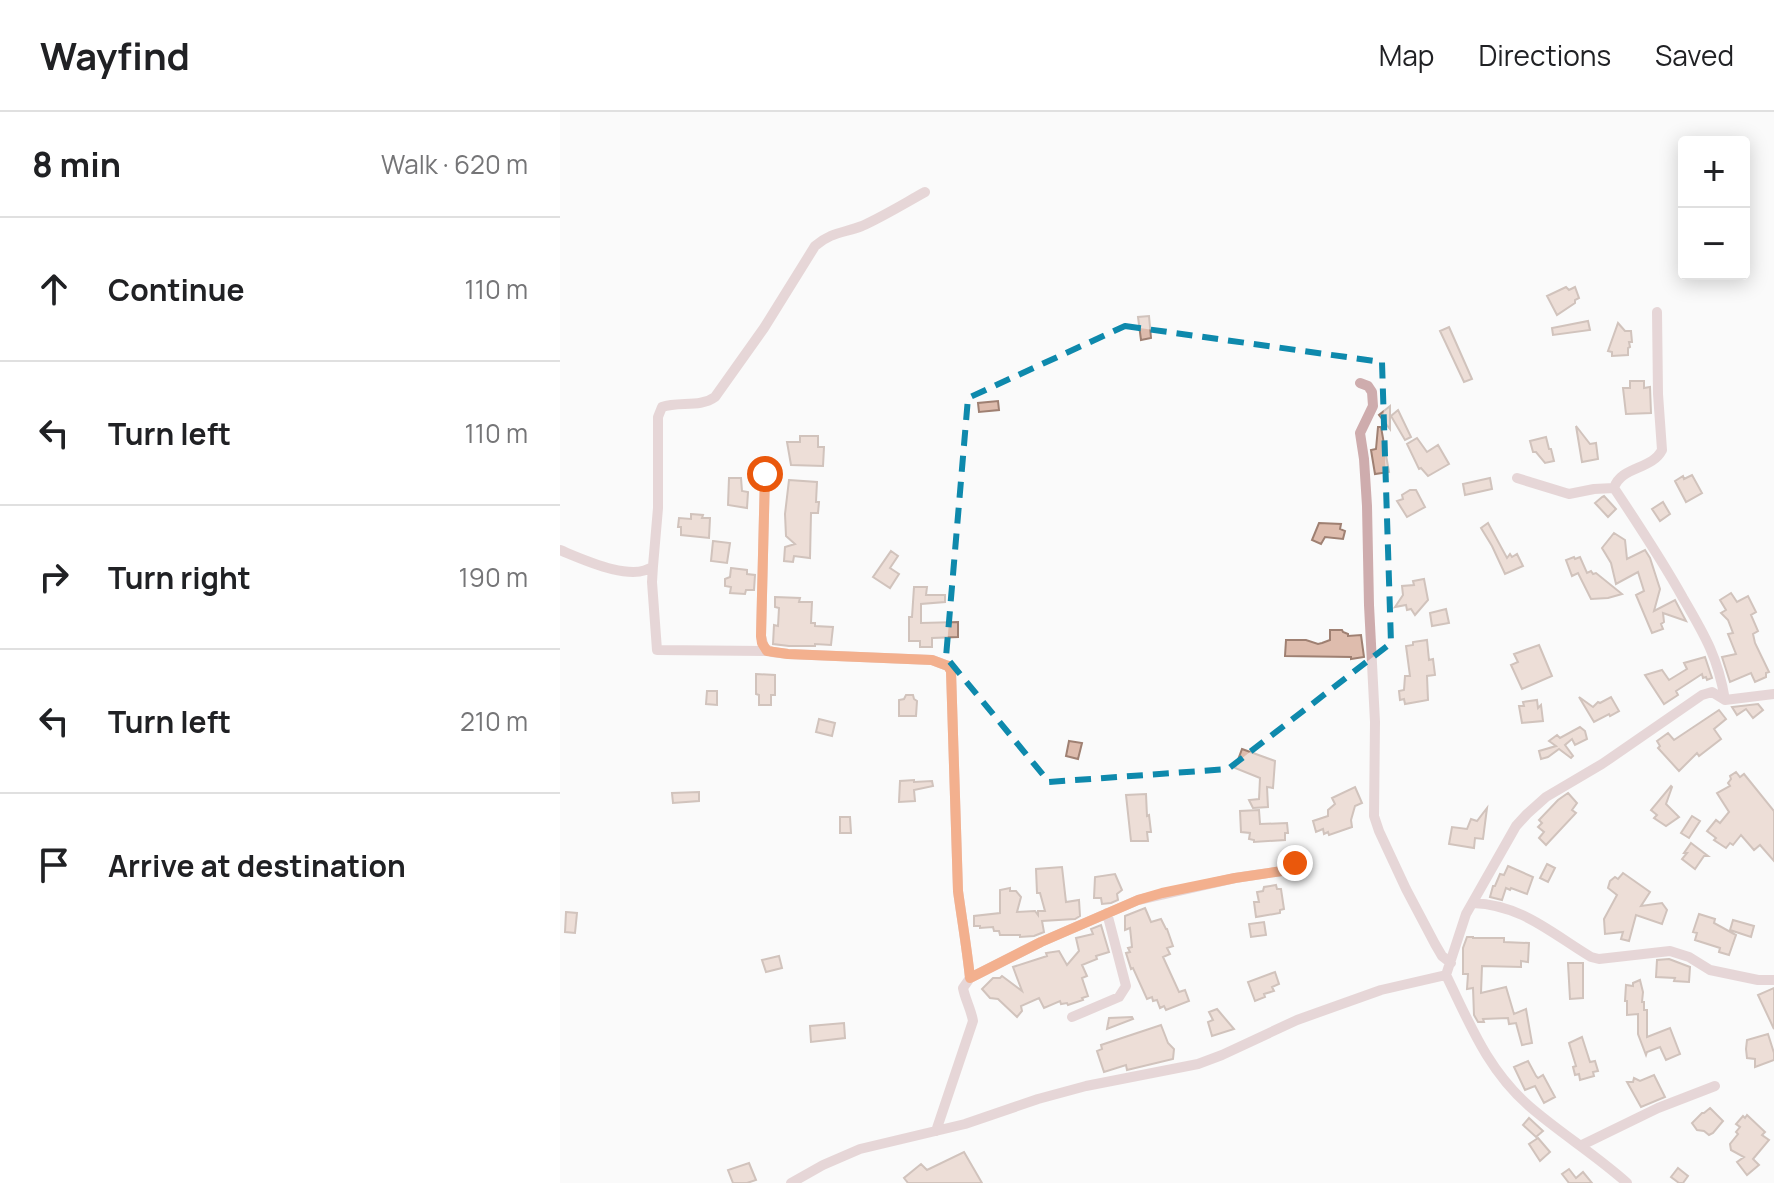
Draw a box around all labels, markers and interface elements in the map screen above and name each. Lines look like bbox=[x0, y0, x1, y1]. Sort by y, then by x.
text: Wayfind bbox=[40, 29, 190, 81]
text: Map bbox=[1379, 36, 1434, 74]
text: Directions bbox=[1478, 36, 1611, 74]
text: Saved bbox=[1655, 36, 1734, 74]
map controls bbox=[1678, 136, 1750, 280]
button: + bbox=[1678, 136, 1750, 208]
text: 8 min bbox=[32, 141, 121, 187]
text: Walk · 620 m bbox=[381, 146, 528, 182]
button: − bbox=[1678, 208, 1750, 280]
icon: ahead bbox=[32, 267, 76, 311]
text: Continue bbox=[108, 269, 244, 310]
text: 110 m bbox=[465, 271, 528, 307]
icon: left bbox=[32, 411, 76, 455]
text: Turn left bbox=[108, 413, 231, 454]
text: 110 m bbox=[465, 415, 528, 451]
route start bbox=[747, 456, 783, 492]
icon: right bbox=[32, 555, 76, 599]
text: Turn right bbox=[108, 557, 251, 598]
text: 190 m bbox=[459, 559, 528, 595]
icon: left bbox=[32, 699, 76, 743]
text: Turn left bbox=[108, 701, 231, 742]
text: 210 m bbox=[460, 703, 528, 739]
icon: arrive bbox=[32, 843, 76, 887]
text: Arrive at destination bbox=[108, 845, 406, 886]
route end bbox=[1277, 845, 1313, 881]

